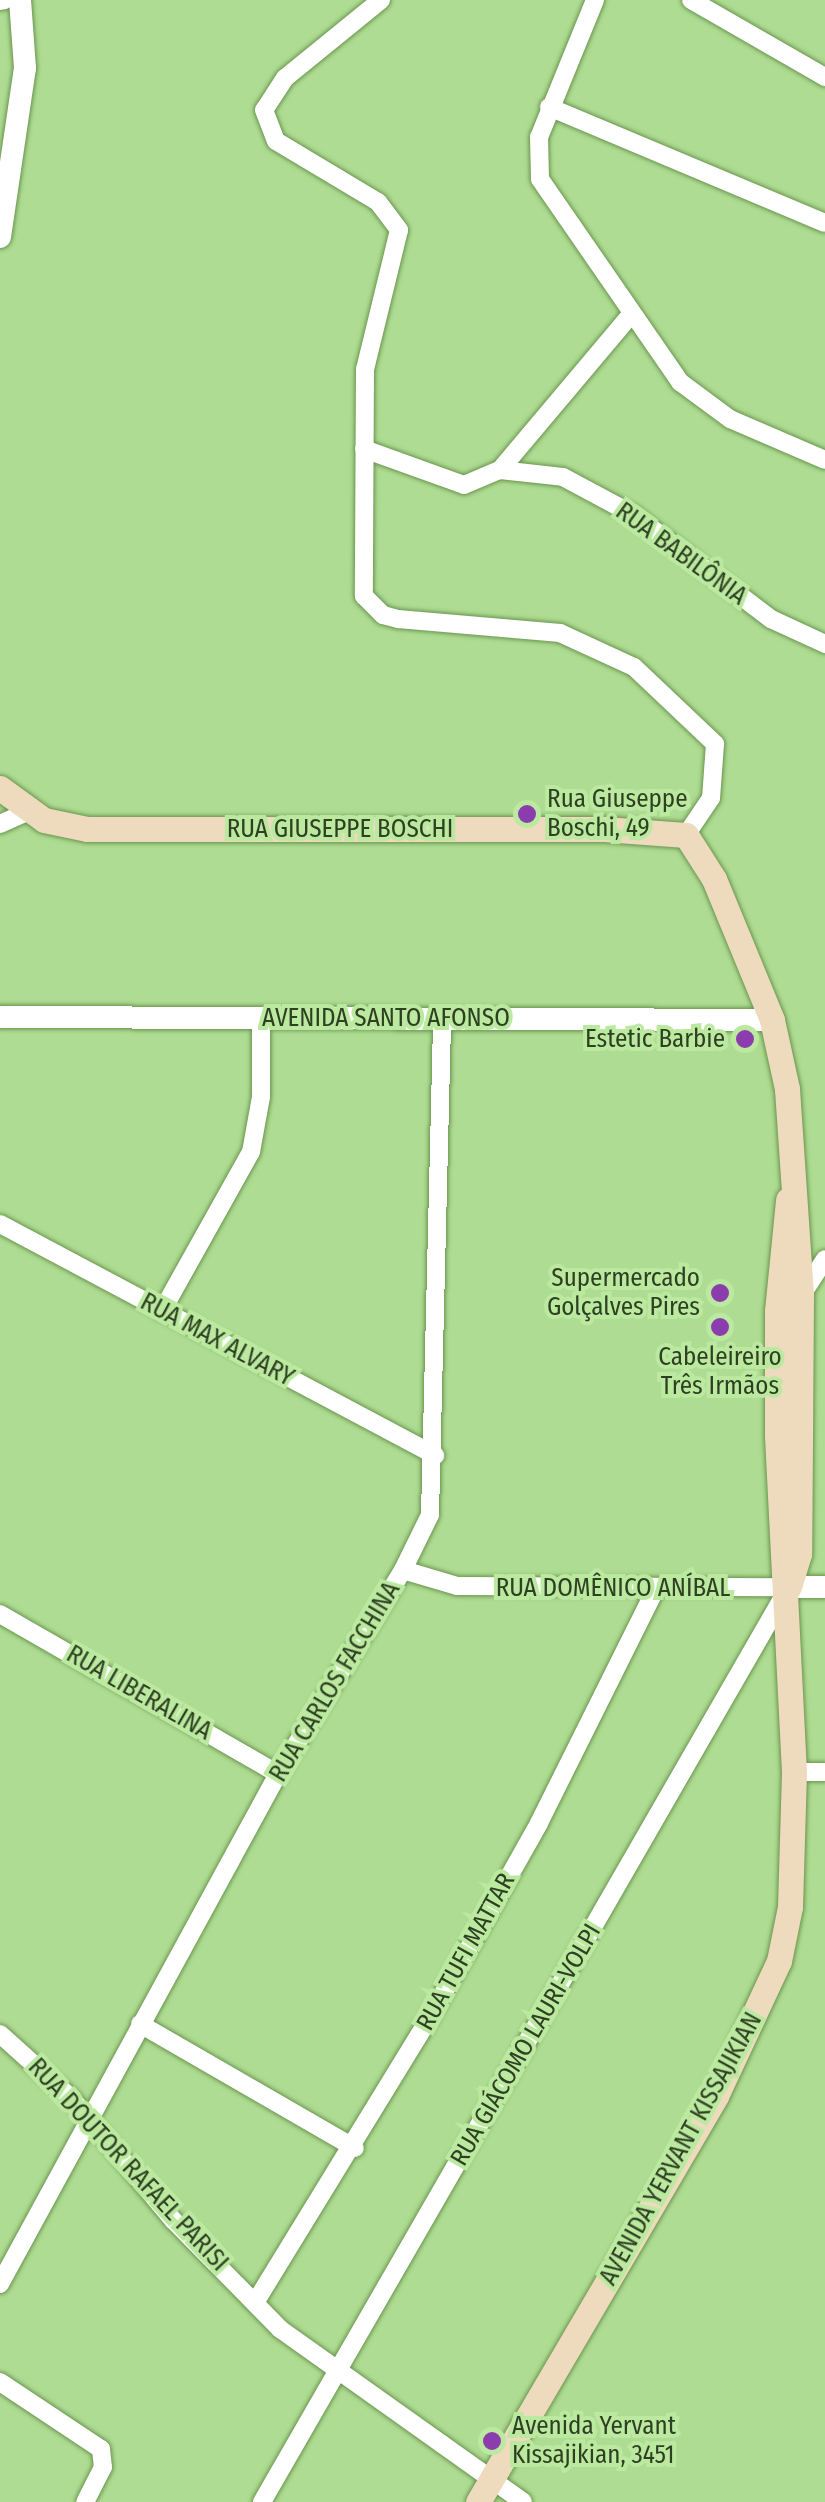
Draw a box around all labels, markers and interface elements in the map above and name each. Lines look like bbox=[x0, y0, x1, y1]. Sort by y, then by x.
street label: RUA BABILÔNIA bbox=[610, 496, 752, 612]
place label: Rua Giuseppe Boschi, 49 bbox=[547, 785, 687, 844]
marker: Rua Giuseppe Boschi, 49 bbox=[516, 803, 538, 825]
street label: RUA GIUSEPPE BOSCHI bbox=[227, 814, 453, 844]
street label: AVENIDA SANTO AFONSO bbox=[262, 1003, 510, 1033]
place label: Estetic Barbie bbox=[585, 1024, 725, 1054]
marker: Estetic Barbie bbox=[734, 1028, 756, 1050]
place label: Supermercado Golçalves Pires bbox=[547, 1264, 700, 1323]
marker: Supermercado Golçalves Pires bbox=[709, 1282, 731, 1304]
street label: RUA MAX ALVARY bbox=[135, 1287, 299, 1393]
marker: Cabeleireiro Três Irmãos bbox=[709, 1316, 731, 1338]
place label: Cabeleireiro Três Irmãos bbox=[658, 1343, 782, 1402]
street label: RUA DOMÊNICO ANÍBAL bbox=[496, 1573, 730, 1603]
street label: RUA CARLOS FACCHINA bbox=[263, 1577, 407, 1787]
street label: RUA LIBERALINA bbox=[61, 1639, 217, 1747]
street label: RUA TUFI MATTAR bbox=[410, 1868, 522, 2036]
street label: RUA GIÁCOMO LAURI-VOLPI bbox=[445, 1919, 607, 2171]
street label: AVENIDA YERVANT KISSAJIKIAN bbox=[594, 2008, 768, 2290]
street label: RUA DOUTOR RAFAEL PARISI bbox=[22, 2052, 234, 2278]
place label: Avenida Yervant Kissajikian, 3451 bbox=[512, 2412, 676, 2471]
marker: Avenida Yervant Kissajikian, 3451 bbox=[481, 2430, 503, 2452]

